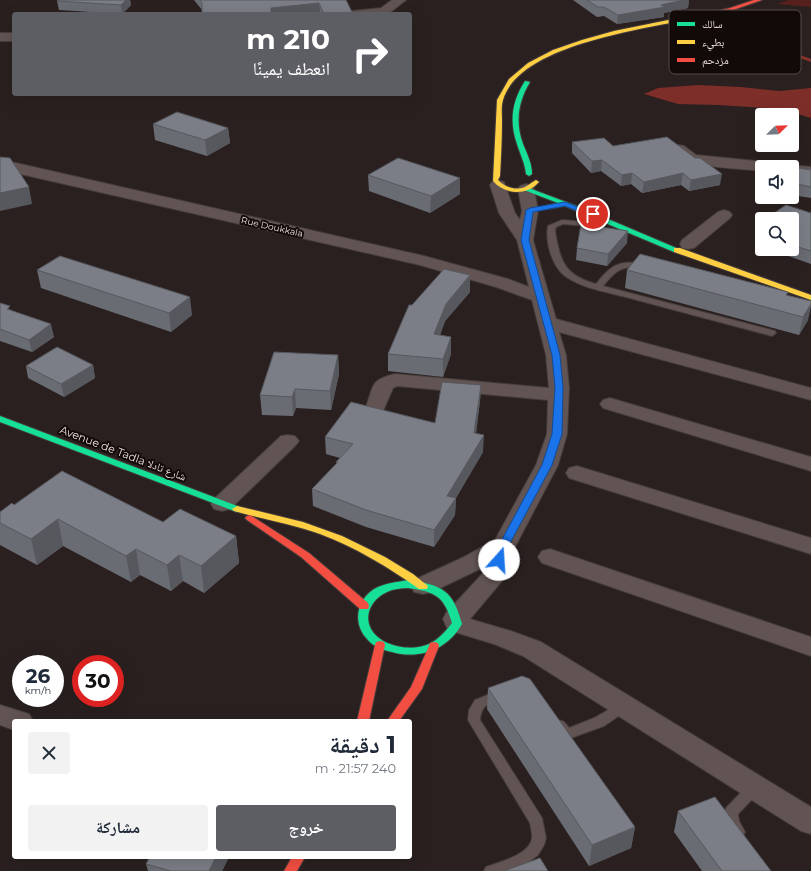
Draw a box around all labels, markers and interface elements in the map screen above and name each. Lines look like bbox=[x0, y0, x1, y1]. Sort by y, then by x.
legend bbox=[669, 10, 801, 74]
text: سالك bbox=[702, 17, 722, 31]
text: 210 m bbox=[246, 22, 330, 56]
icon: right bbox=[344, 28, 396, 80]
text: بطيء bbox=[702, 35, 724, 51]
text: مزدحم bbox=[702, 53, 729, 68]
text: انعطف يمينًا bbox=[253, 58, 330, 80]
north arrow bbox=[755, 108, 799, 152]
map controls bbox=[755, 108, 799, 256]
button: sound bbox=[755, 160, 799, 204]
pin bbox=[576, 197, 610, 231]
icon: arrive bbox=[582, 203, 604, 225]
button: search bbox=[755, 212, 799, 256]
street label: Rue Doukkala bbox=[240, 214, 304, 239]
street label: Avenue de Tadla شارع تادلا bbox=[58, 422, 188, 484]
position arrow bbox=[478, 539, 520, 581]
speed limit sign: 30 bbox=[72, 655, 124, 707]
text: 26 bbox=[26, 664, 50, 688]
text: km/h bbox=[25, 684, 51, 697]
text: 1 دقيقة bbox=[329, 730, 396, 759]
button: close bbox=[28, 732, 70, 774]
text: 240 m · 21:57 bbox=[315, 760, 396, 776]
button: مشاركة bbox=[28, 805, 208, 851]
button: خروج bbox=[216, 805, 396, 851]

